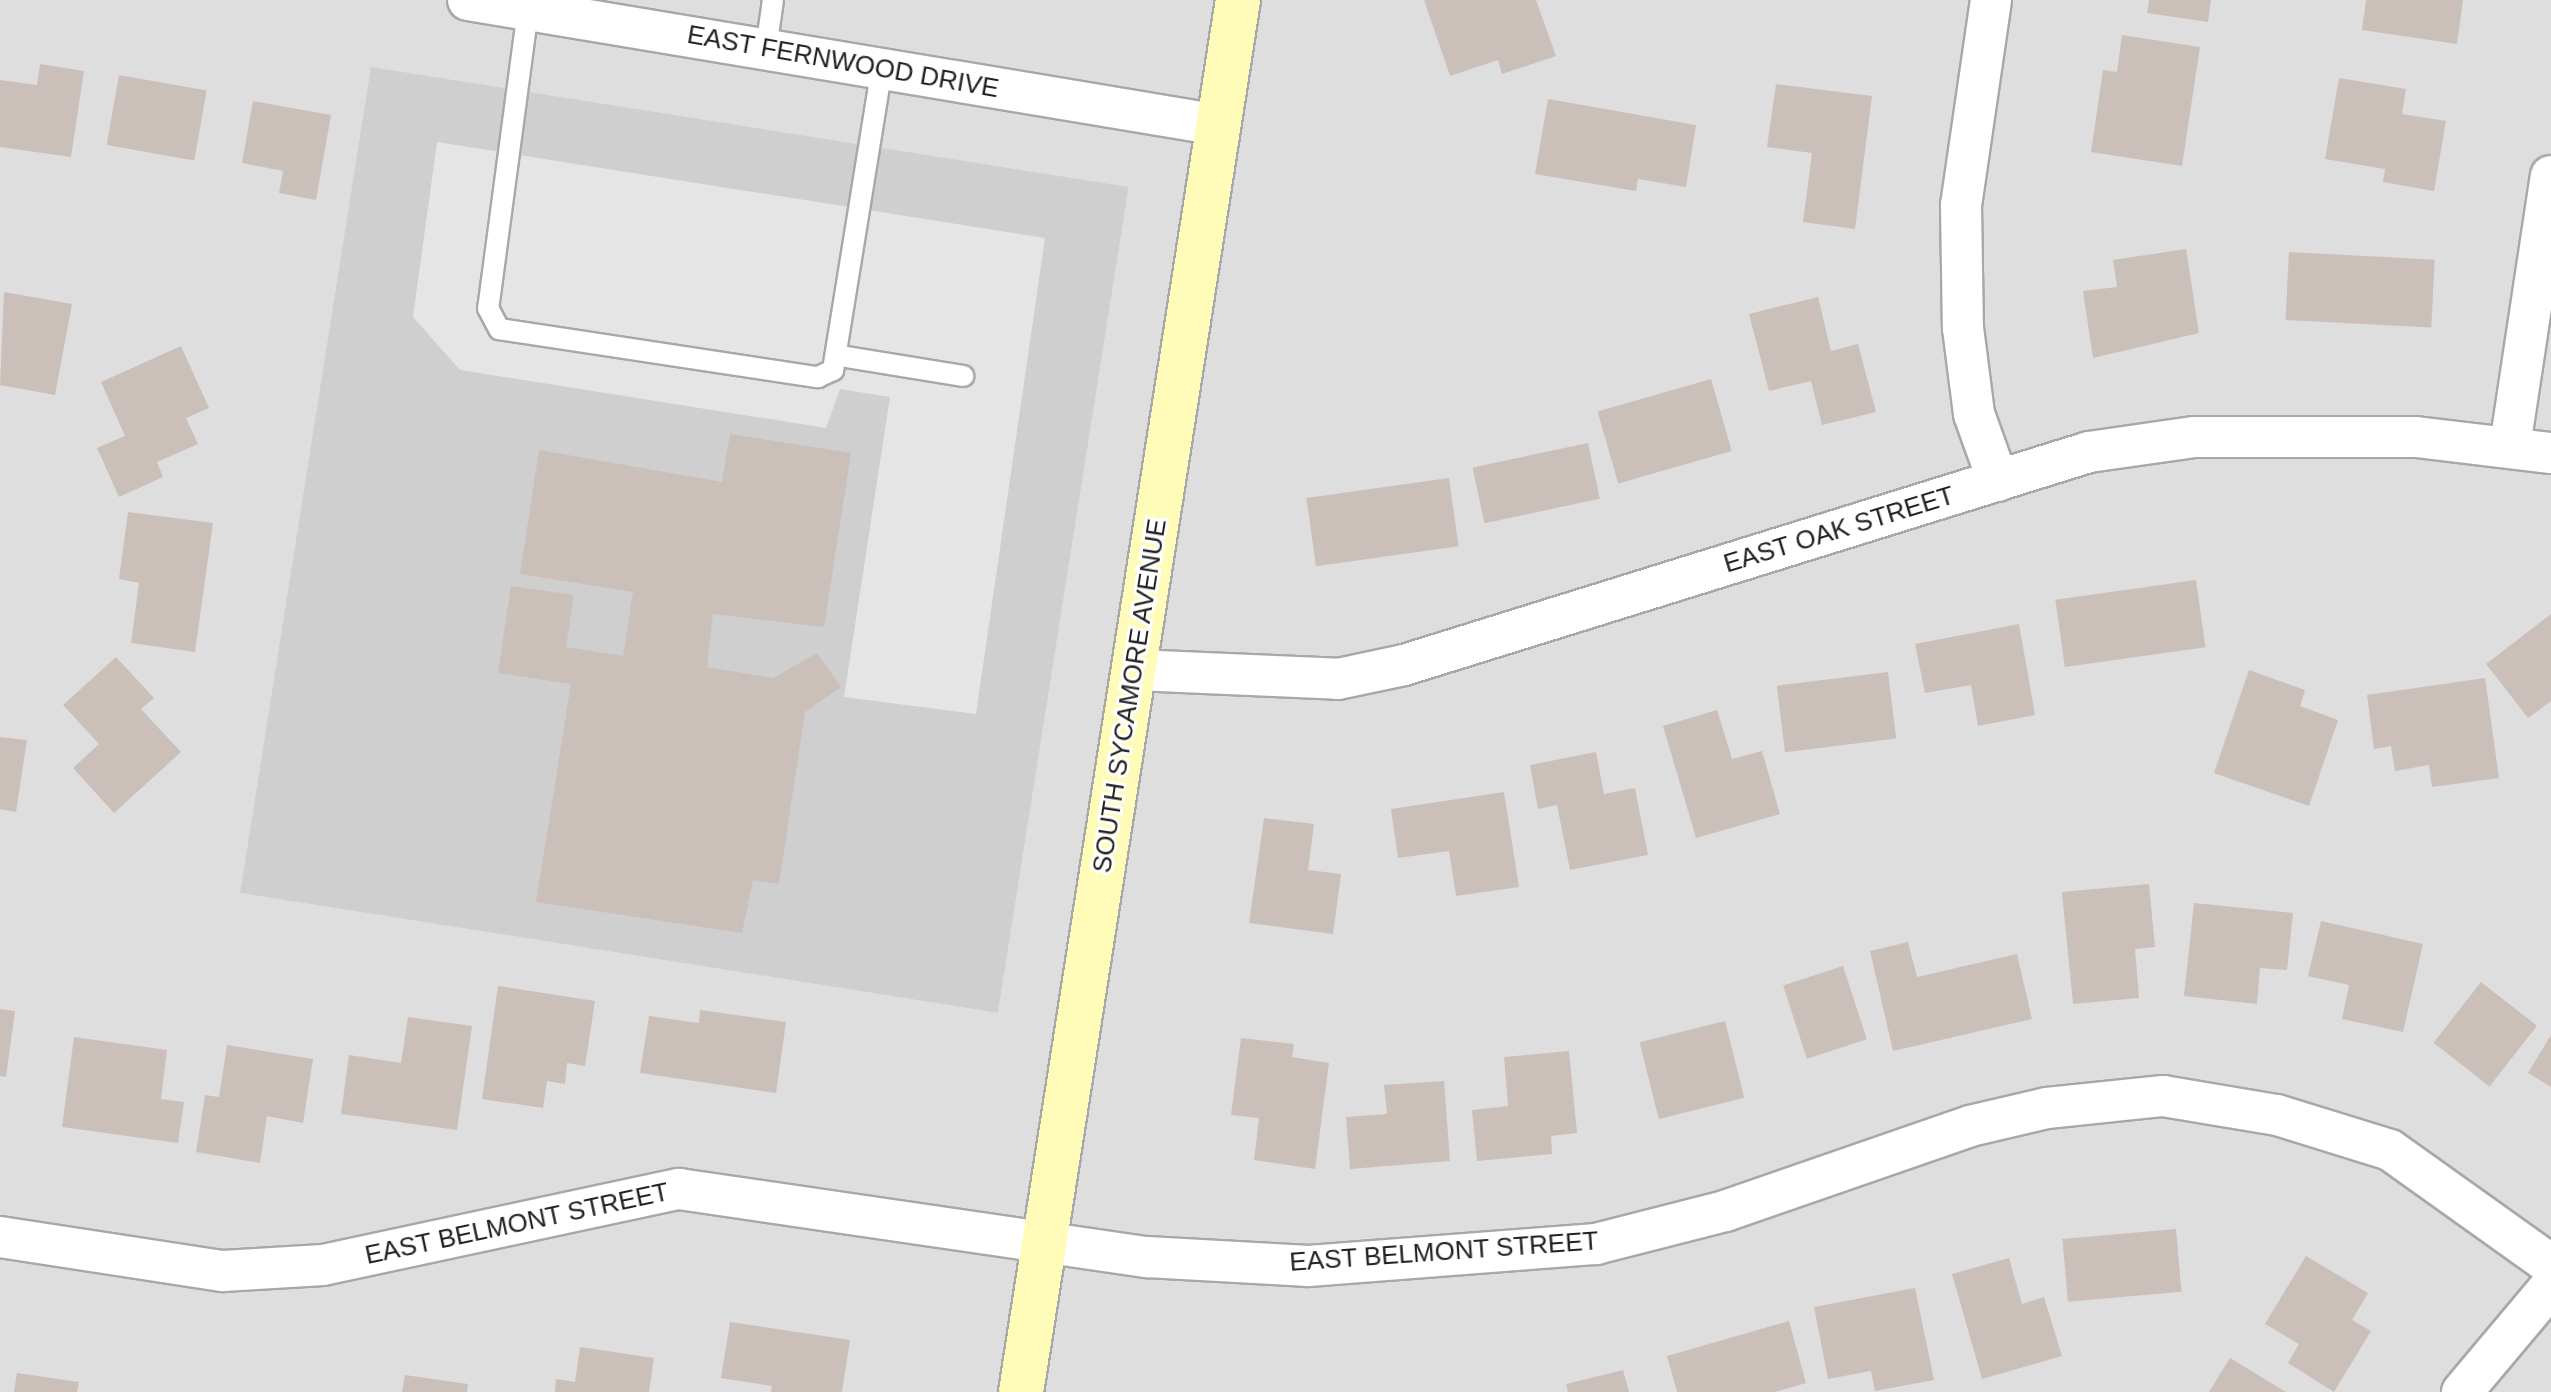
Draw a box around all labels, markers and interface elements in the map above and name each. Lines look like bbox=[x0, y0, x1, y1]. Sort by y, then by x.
street label: EAST FERNWOOD DRIVE bbox=[685, 19, 1001, 105]
street label: EAST OAK STREET bbox=[1720, 480, 1958, 580]
street label: SOUTH SYCAMORE AVENUE bbox=[1086, 516, 1174, 876]
street label: EAST BELMONT STREET bbox=[362, 1176, 672, 1272]
street label: EAST BELMONT STREET bbox=[1288, 1226, 1600, 1278]

